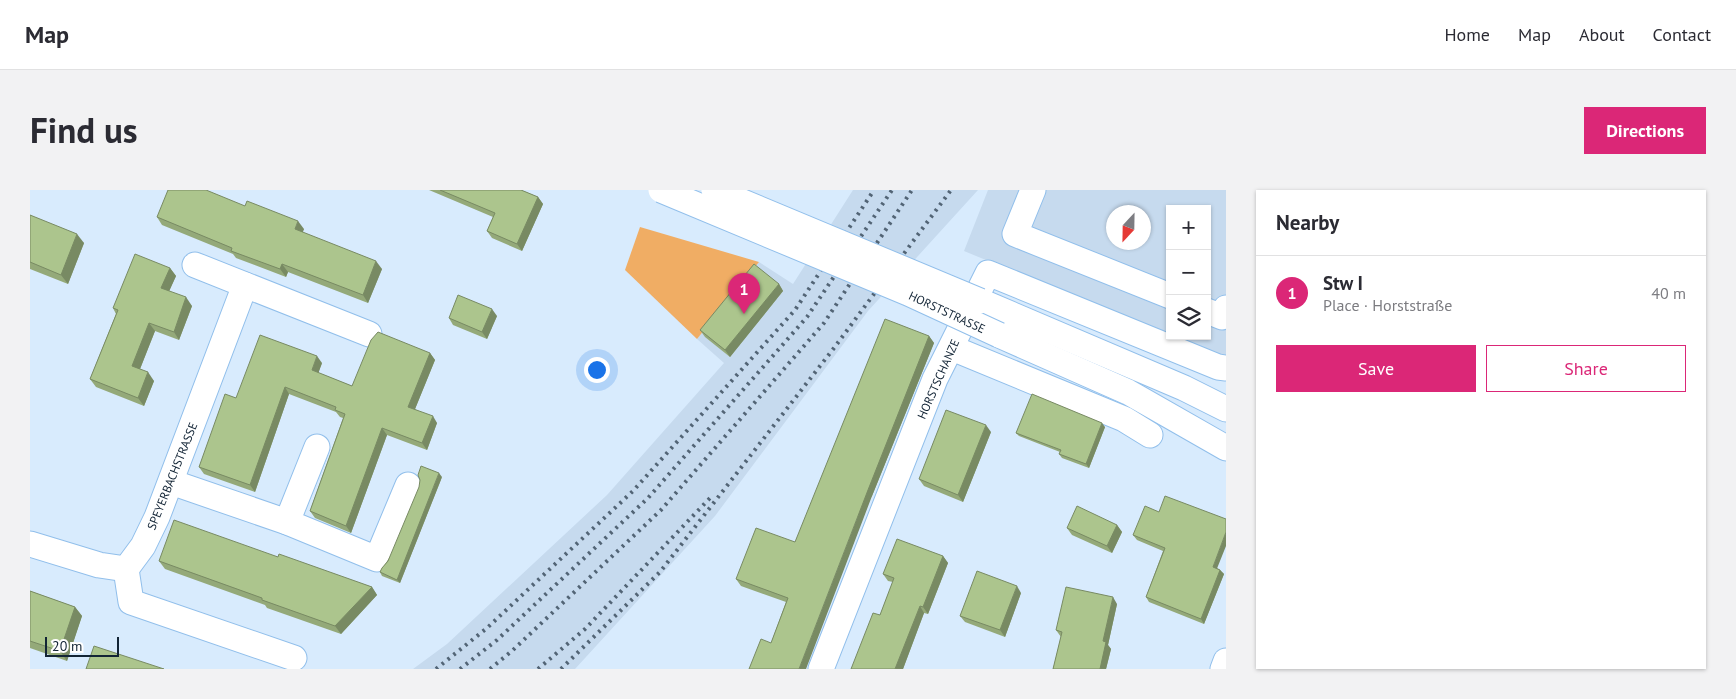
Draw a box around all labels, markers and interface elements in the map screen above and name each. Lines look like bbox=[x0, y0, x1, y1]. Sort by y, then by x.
text: Map bbox=[25, 19, 69, 50]
text: Home bbox=[1444, 23, 1490, 46]
text: Map bbox=[1518, 23, 1551, 46]
text: About bbox=[1579, 23, 1625, 46]
text: Contact bbox=[1653, 23, 1711, 46]
text: Find us bbox=[30, 107, 138, 153]
button: Directions bbox=[1584, 107, 1706, 154]
north arrow bbox=[1106, 205, 1151, 250]
map controls bbox=[1166, 205, 1211, 340]
button: + bbox=[1166, 205, 1211, 250]
text: Nearby bbox=[1276, 209, 1339, 236]
button: − bbox=[1166, 250, 1211, 295]
text: Stw I bbox=[1323, 271, 1363, 295]
pin: 1 bbox=[728, 273, 760, 314]
text: 1 bbox=[1287, 283, 1297, 303]
text: 40 m bbox=[1651, 283, 1686, 303]
street label: HORSTSTRASSE bbox=[906, 288, 988, 336]
button: layers bbox=[1166, 295, 1211, 340]
text: Place · Horststraße bbox=[1323, 295, 1452, 315]
street label: HORSTSCHANZE bbox=[914, 337, 962, 421]
button: Save bbox=[1276, 345, 1476, 392]
button: Share bbox=[1486, 345, 1686, 392]
your location bbox=[584, 357, 610, 383]
street label: SPEYERBACHSTRASSE bbox=[144, 420, 200, 532]
scale bar bbox=[45, 634, 119, 657]
text: 20 m bbox=[52, 637, 82, 655]

